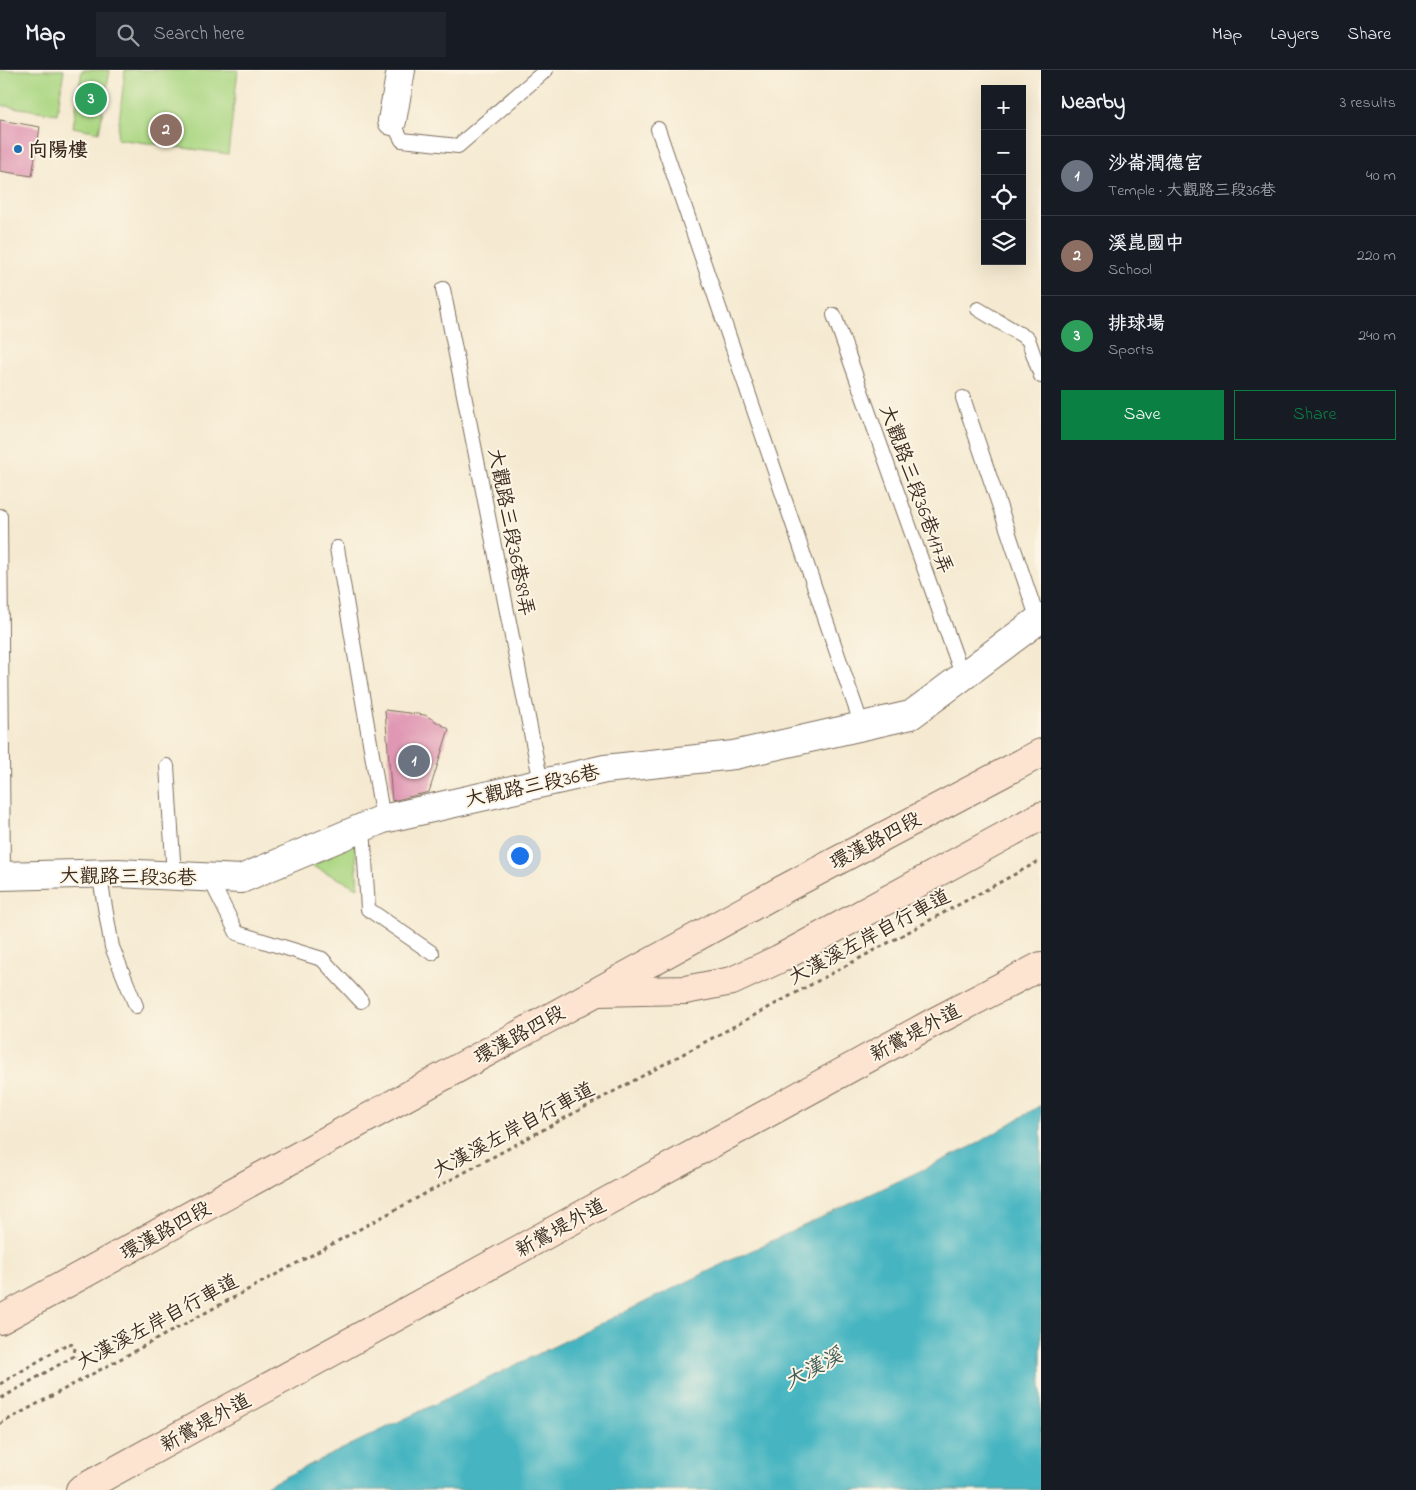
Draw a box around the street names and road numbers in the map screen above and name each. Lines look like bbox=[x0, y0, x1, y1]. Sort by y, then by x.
street label: 大觀路三段36巷117弄 bbox=[871, 401, 959, 578]
street label: 大觀路三段36巷89弄 bbox=[479, 446, 540, 619]
street label: 大觀路三段36巷 bbox=[462, 759, 604, 816]
street label: 環漢路四段 bbox=[825, 806, 927, 878]
street label: 大觀路三段36巷 bbox=[59, 863, 198, 894]
street label: 大漢溪左岸自行車道 bbox=[784, 883, 956, 993]
street label: 新鶯堤外道 bbox=[865, 998, 967, 1070]
street label: 環漢路四段 bbox=[469, 999, 571, 1073]
street label: 大漢溪左岸自行車道 bbox=[428, 1076, 600, 1186]
street label: 新鶯堤外道 bbox=[510, 1192, 612, 1266]
street label: 環漢路四段 bbox=[115, 1195, 217, 1269]
street label: 大漢溪左岸自行車道 bbox=[72, 1268, 244, 1378]
street label: 新鶯堤外道 bbox=[155, 1387, 257, 1461]

